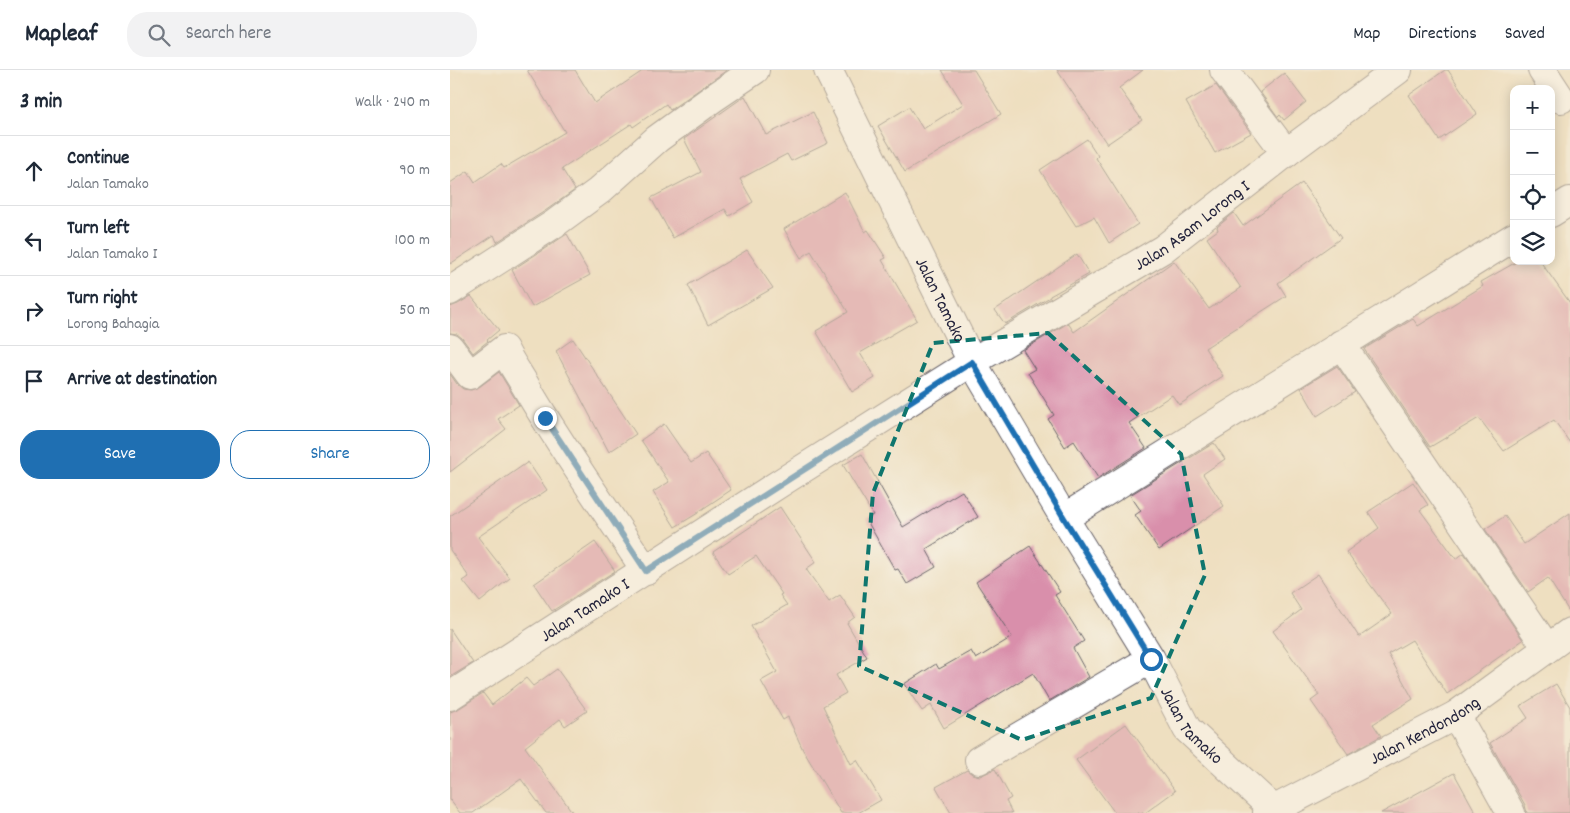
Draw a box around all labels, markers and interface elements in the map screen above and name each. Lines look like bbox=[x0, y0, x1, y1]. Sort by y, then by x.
search box bbox=[127, 12, 477, 57]
text: Mapleaf bbox=[25, 18, 97, 52]
icon: search bbox=[145, 21, 173, 49]
text: Search here bbox=[185, 21, 271, 48]
text: Map bbox=[1353, 22, 1380, 47]
text: Directions bbox=[1408, 22, 1477, 47]
text: Saved bbox=[1505, 22, 1545, 47]
map controls bbox=[1510, 85, 1555, 265]
button: + bbox=[1510, 85, 1555, 130]
text: 3 min bbox=[20, 88, 62, 118]
text: Walk · 240 m bbox=[355, 91, 430, 114]
button: − bbox=[1510, 130, 1555, 175]
text: Continue bbox=[67, 146, 129, 173]
icon: ahead bbox=[20, 157, 48, 185]
text: 90 m bbox=[399, 159, 430, 182]
text: Jalan Tamako bbox=[67, 173, 149, 196]
street label: Jalan Asam Lorong I bbox=[1130, 175, 1257, 278]
button: locate bbox=[1510, 175, 1555, 220]
text: Turn left bbox=[67, 216, 130, 243]
button: layers bbox=[1510, 220, 1555, 265]
icon: left bbox=[20, 227, 48, 255]
text: 100 m bbox=[394, 229, 430, 252]
text: Jalan Tamako I bbox=[67, 243, 157, 266]
street label: Jalan Tamako bbox=[907, 254, 971, 348]
text: Turn right bbox=[67, 286, 138, 313]
icon: right bbox=[20, 297, 48, 325]
text: 50 m bbox=[399, 299, 430, 322]
text: Lorong Bahagia bbox=[67, 313, 159, 336]
icon: arrive bbox=[20, 367, 48, 395]
text: Arrive at destination bbox=[67, 367, 217, 394]
route end bbox=[534, 407, 557, 430]
button: Save bbox=[20, 430, 220, 479]
button: Share bbox=[230, 430, 430, 479]
street label: Jalan Tamako I bbox=[536, 573, 636, 649]
route start bbox=[1140, 648, 1163, 671]
street label: Jalan Tamako bbox=[1153, 683, 1227, 771]
street label: Jalan Kendondong bbox=[1366, 691, 1486, 773]

